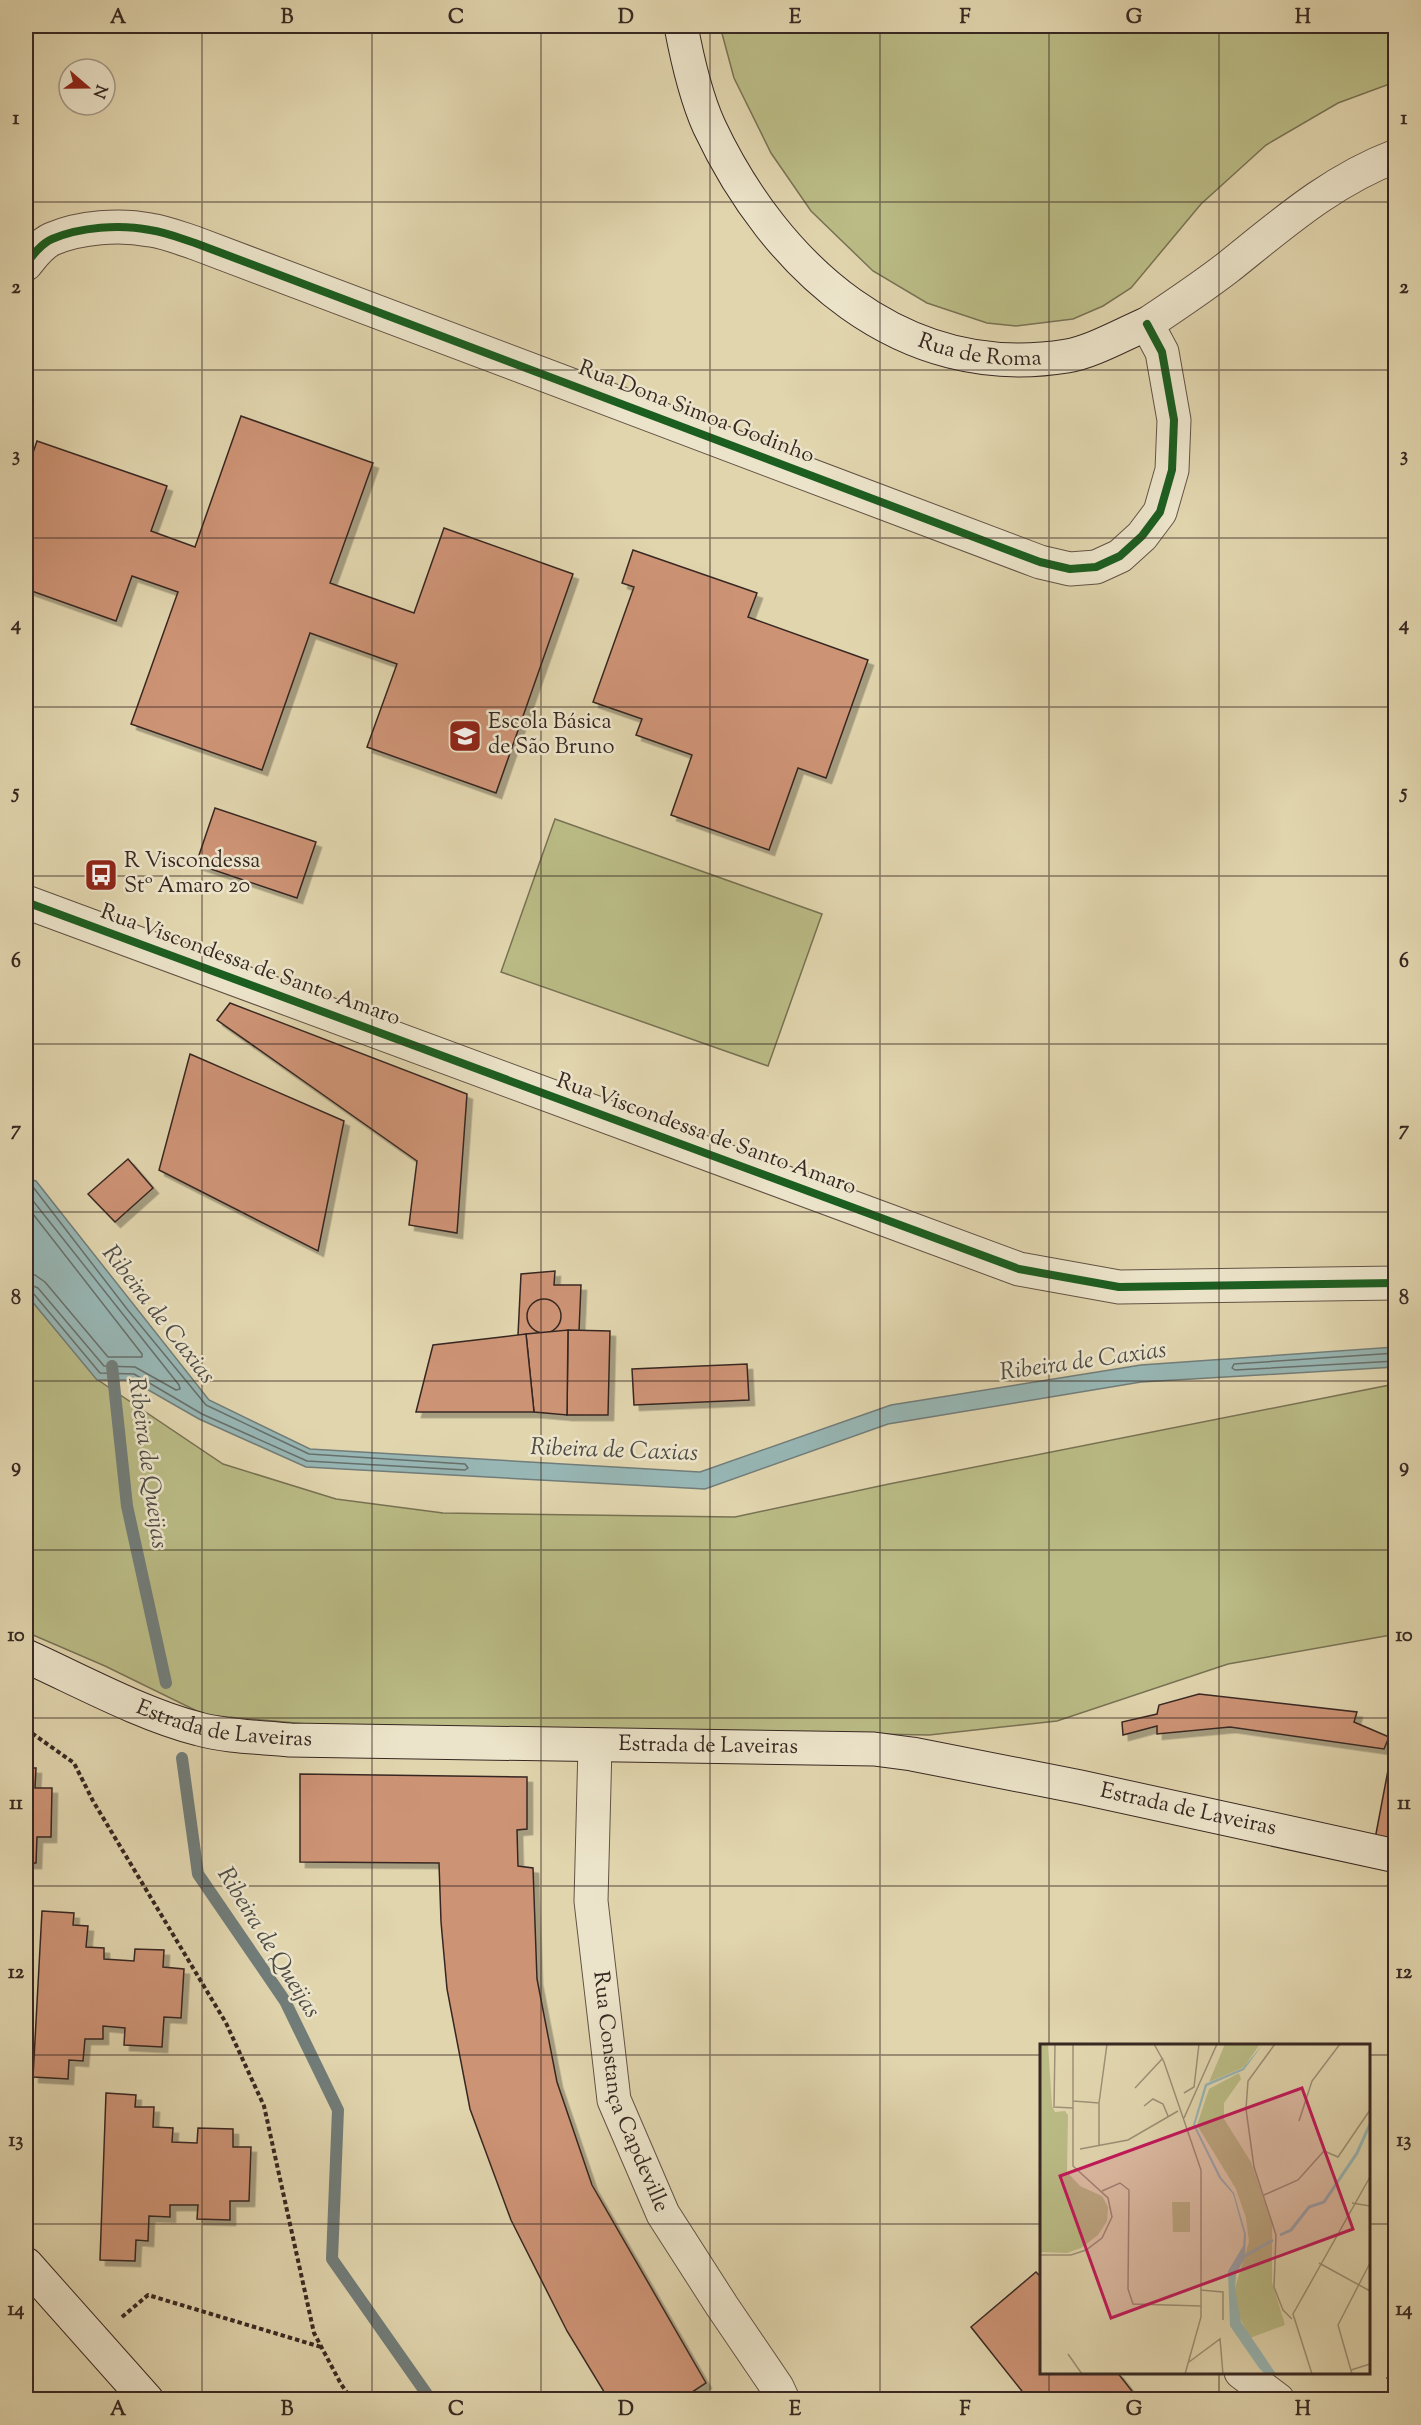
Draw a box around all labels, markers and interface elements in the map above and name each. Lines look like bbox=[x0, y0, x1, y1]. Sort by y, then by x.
text: A bbox=[110, 4, 127, 33]
text: B bbox=[281, 4, 294, 33]
text: C bbox=[448, 4, 464, 33]
text: D bbox=[618, 4, 634, 33]
text: E bbox=[789, 4, 802, 33]
text: F bbox=[959, 4, 971, 33]
text: G bbox=[1126, 4, 1143, 33]
text: H bbox=[1295, 4, 1311, 33]
north arrow bbox=[57, 57, 117, 117]
text: N bbox=[86, 81, 112, 101]
text: 1 bbox=[13, 105, 20, 134]
text: 1 bbox=[1401, 105, 1408, 134]
text: 2 bbox=[11, 274, 21, 303]
text: 2 bbox=[1399, 274, 1409, 303]
street label: Rua de Roma bbox=[913, 326, 1042, 376]
street label: Rua Dona Simoa Godinho bbox=[573, 353, 819, 473]
text: 3 bbox=[12, 442, 20, 471]
text: 3 bbox=[1400, 442, 1408, 471]
text: 4 bbox=[10, 611, 21, 640]
text: 4 bbox=[1398, 611, 1409, 640]
place label: Escola Básica de São Bruno bbox=[488, 707, 614, 764]
school or university icon: Escola Básica de São Bruno bbox=[447, 718, 483, 754]
text: 5 bbox=[11, 779, 20, 808]
text: 5 bbox=[1399, 779, 1408, 808]
place label: R Viscondessa Stº Amaro 20 bbox=[124, 846, 261, 903]
bus stop icon: R Viscondessa Stº Amaro 20 bbox=[83, 857, 119, 893]
street label: Rua Viscondessa de Santo Amaro bbox=[96, 897, 404, 1035]
text: 6 bbox=[11, 948, 21, 977]
text: 6 bbox=[1399, 948, 1409, 977]
street label: Rua Viscondessa de Santo Amaro bbox=[552, 1066, 860, 1204]
text: 7 bbox=[11, 1116, 22, 1145]
text: 7 bbox=[1399, 1116, 1410, 1145]
water label: Ribeira de Caxias bbox=[93, 1238, 223, 1392]
text: 8 bbox=[11, 1285, 21, 1314]
text: 8 bbox=[1399, 1285, 1409, 1314]
water label: Ribeira de Caxias bbox=[998, 1333, 1168, 1391]
water label: Ribeira de Queijas bbox=[118, 1375, 176, 1551]
water label: Ribeira de Caxias bbox=[530, 1431, 698, 1471]
text: 9 bbox=[11, 1453, 21, 1482]
text: 9 bbox=[1399, 1453, 1409, 1482]
text: 10 bbox=[7, 1622, 25, 1651]
text: 10 bbox=[1395, 1622, 1413, 1651]
street label: Estrada de Laveiras bbox=[131, 1693, 312, 1756]
street label: Estrada de Laveiras bbox=[618, 1729, 798, 1764]
street label: Estrada de Laveiras bbox=[1097, 1776, 1279, 1845]
text: 11 bbox=[9, 1790, 23, 1819]
text: 11 bbox=[1397, 1790, 1411, 1819]
water label: Ribeira de Queijas bbox=[208, 1861, 328, 2025]
text: 12 bbox=[8, 1959, 25, 1988]
text: 12 bbox=[1396, 1959, 1413, 1988]
street label: Rua Constança Capdeville bbox=[583, 1969, 676, 2217]
inset map bbox=[1040, 2044, 1370, 2374]
text: 13 bbox=[9, 2127, 23, 2156]
text: 13 bbox=[1397, 2127, 1411, 2156]
text: 14 bbox=[8, 2296, 24, 2325]
text: 14 bbox=[1396, 2296, 1412, 2325]
text: A bbox=[110, 2396, 127, 2425]
text: B bbox=[281, 2396, 294, 2425]
text: C bbox=[448, 2396, 464, 2425]
text: D bbox=[618, 2396, 634, 2425]
text: E bbox=[789, 2396, 802, 2425]
text: F bbox=[959, 2396, 971, 2425]
text: G bbox=[1126, 2396, 1143, 2425]
text: H bbox=[1295, 2396, 1311, 2425]

